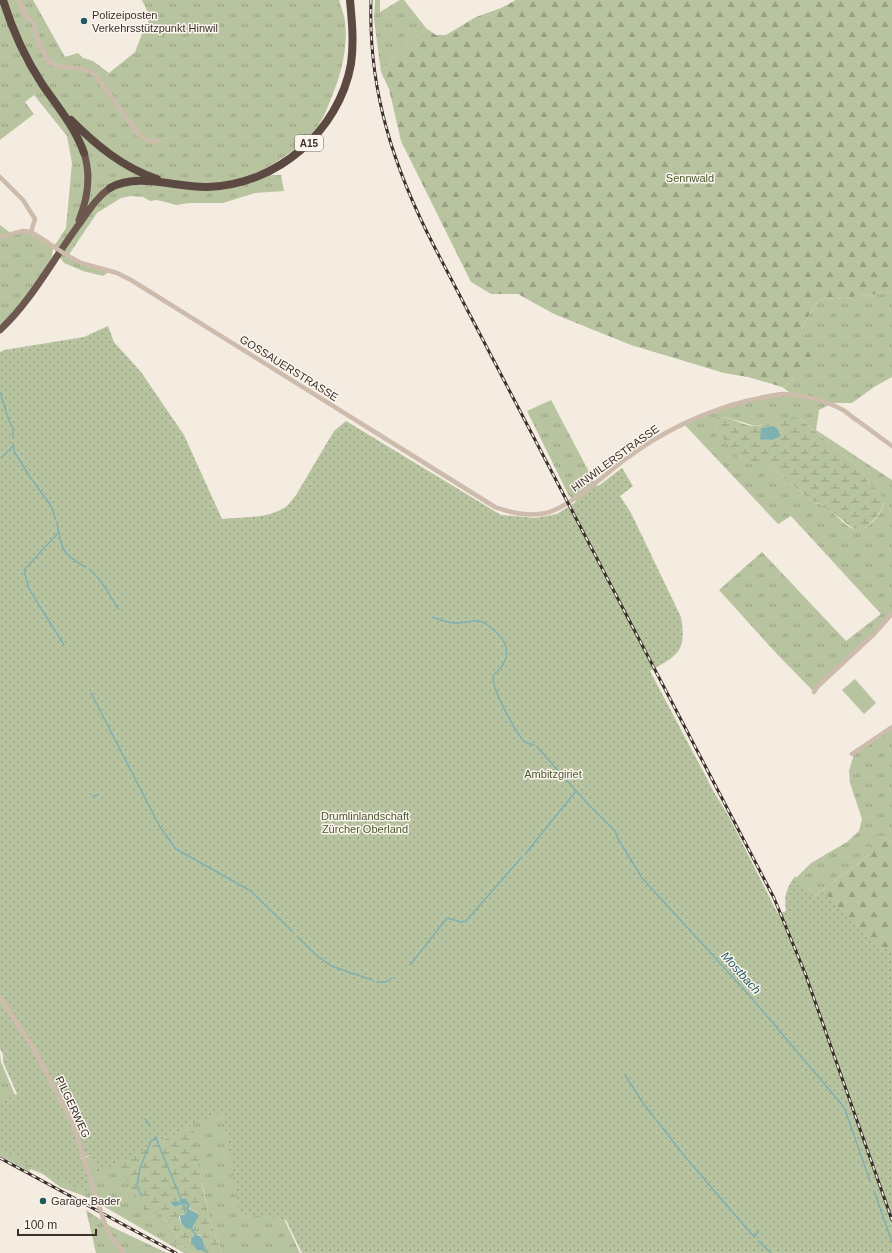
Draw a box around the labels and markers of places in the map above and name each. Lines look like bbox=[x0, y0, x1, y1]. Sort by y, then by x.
place label: Polizeiposten Verkehrsstützpunkt Hinwil bbox=[92, 9, 218, 34]
marker: Polizeiposten Verkehrsstützpunkt Hinwil bbox=[79, 16, 89, 26]
place label: Garage Bader bbox=[51, 1195, 120, 1207]
marker: Garage Bader bbox=[38, 1196, 48, 1206]

